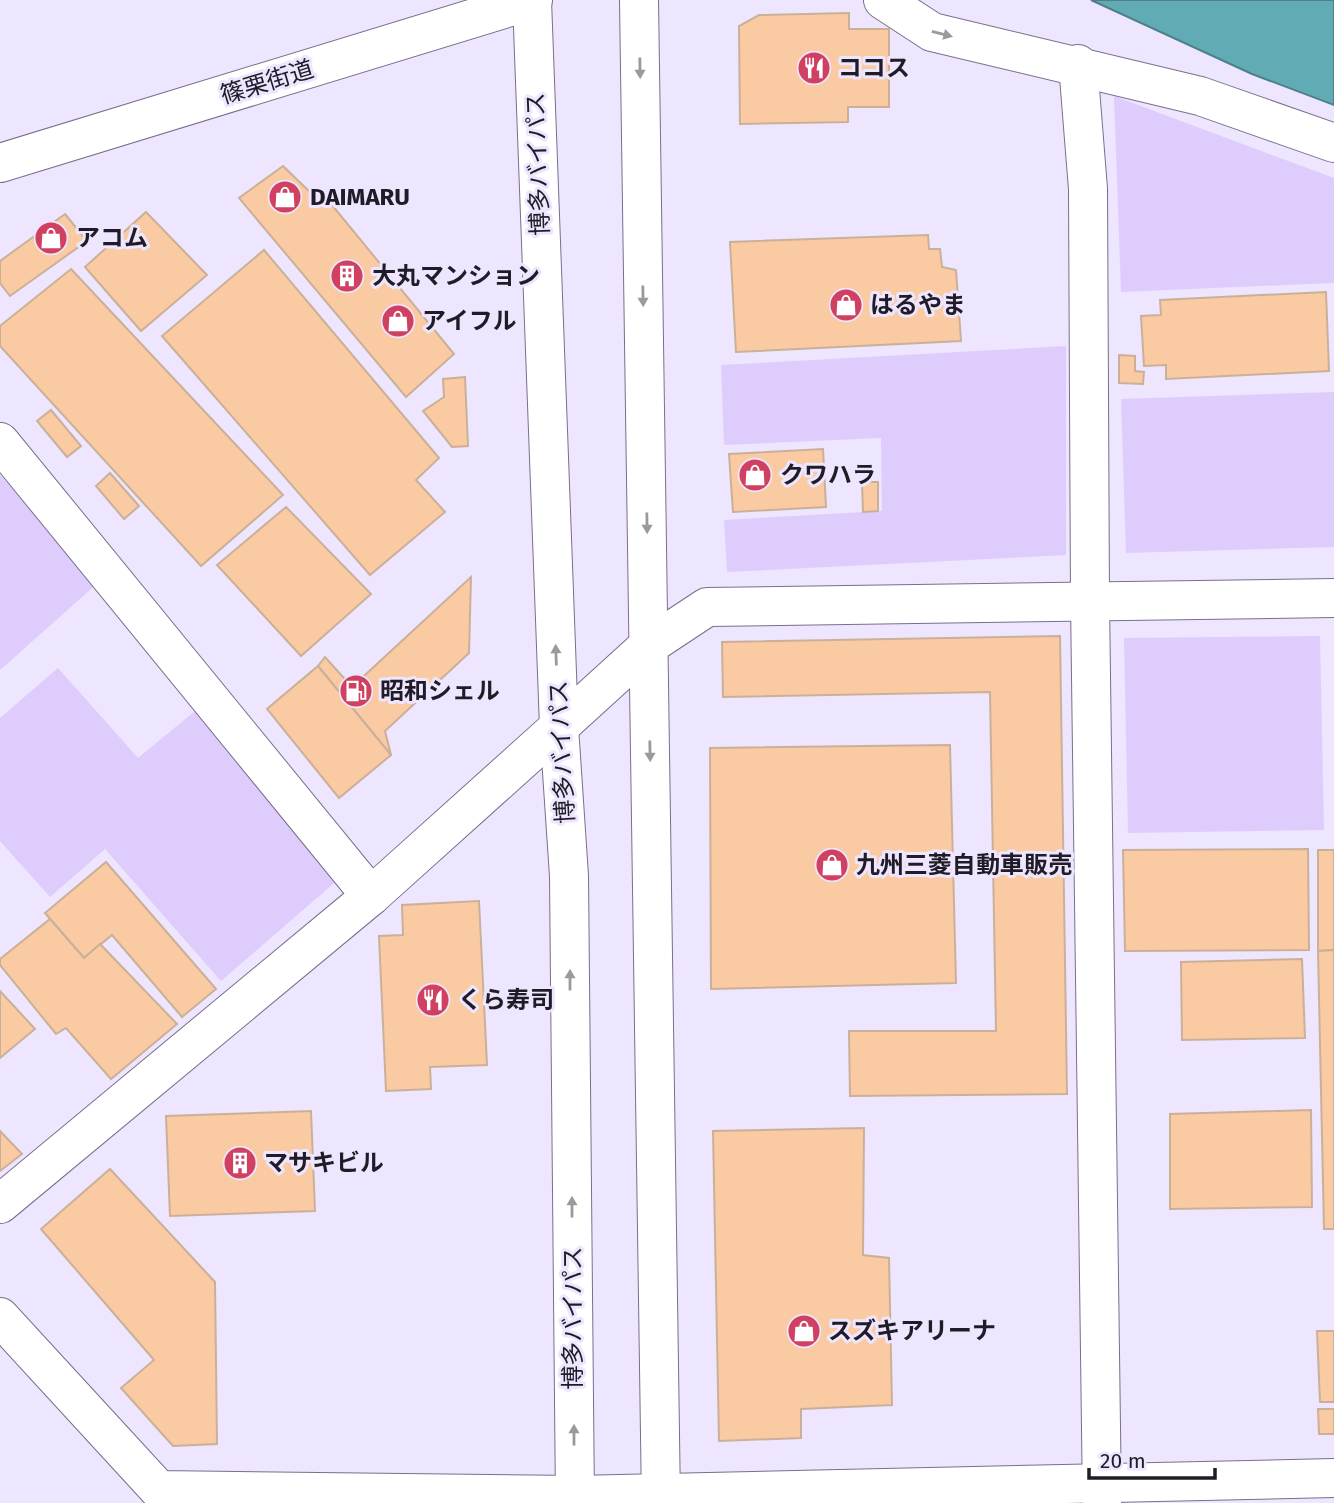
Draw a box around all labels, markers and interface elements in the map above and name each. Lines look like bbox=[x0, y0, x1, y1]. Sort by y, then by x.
one-way arrow bbox=[931, 29, 953, 40]
restaurant icon: ココス bbox=[795, 49, 833, 87]
place label: ココス bbox=[838, 54, 910, 82]
street label: 篠栗街道 bbox=[217, 55, 317, 109]
one-way arrow bbox=[634, 57, 646, 79]
street label: 博多バイパス bbox=[522, 92, 554, 236]
shop icon: DAIMARU bbox=[266, 178, 304, 216]
place label: DAIMARU bbox=[310, 183, 410, 211]
shop icon: アコム bbox=[32, 219, 70, 257]
place label: アコム bbox=[76, 224, 148, 252]
building icon: 大丸マンション bbox=[328, 257, 366, 295]
place label: 大丸マンション bbox=[372, 262, 540, 290]
one-way arrow bbox=[638, 285, 649, 307]
shop icon: はるやま bbox=[827, 286, 865, 324]
place label: はるやま bbox=[870, 291, 966, 319]
shop icon: アイフル bbox=[379, 302, 417, 340]
place label: アイフル bbox=[422, 307, 517, 335]
shop icon: クワハラ bbox=[736, 456, 774, 494]
place label: クワハラ bbox=[780, 461, 876, 489]
one-way arrow bbox=[641, 512, 652, 534]
one-way arrow bbox=[551, 643, 562, 665]
fuel station icon: 昭和シェル bbox=[337, 672, 375, 710]
place label: 昭和シェル bbox=[380, 677, 500, 705]
street label: 博多バイパス bbox=[544, 680, 580, 824]
one-way arrow bbox=[644, 740, 656, 762]
shop icon: 九州三菱自動車販売 bbox=[813, 846, 851, 884]
place label: 九州三菱自動車販売 bbox=[856, 851, 1072, 879]
one-way arrow bbox=[564, 969, 576, 991]
restaurant icon: くら寿司 bbox=[414, 981, 452, 1019]
place label: くら寿司 bbox=[458, 986, 554, 1014]
building icon: マサキビル bbox=[221, 1144, 259, 1182]
place label: マサキビル bbox=[264, 1149, 384, 1177]
one-way arrow bbox=[566, 1196, 578, 1218]
street label: 博多バイパス bbox=[559, 1246, 587, 1390]
shop icon: スズキアリーナ bbox=[785, 1312, 823, 1350]
place label: スズキアリーナ bbox=[828, 1317, 996, 1345]
one-way arrow bbox=[568, 1424, 580, 1446]
scale bar bbox=[1089, 1436, 1215, 1480]
text: 20 m bbox=[1100, 1448, 1146, 1474]

